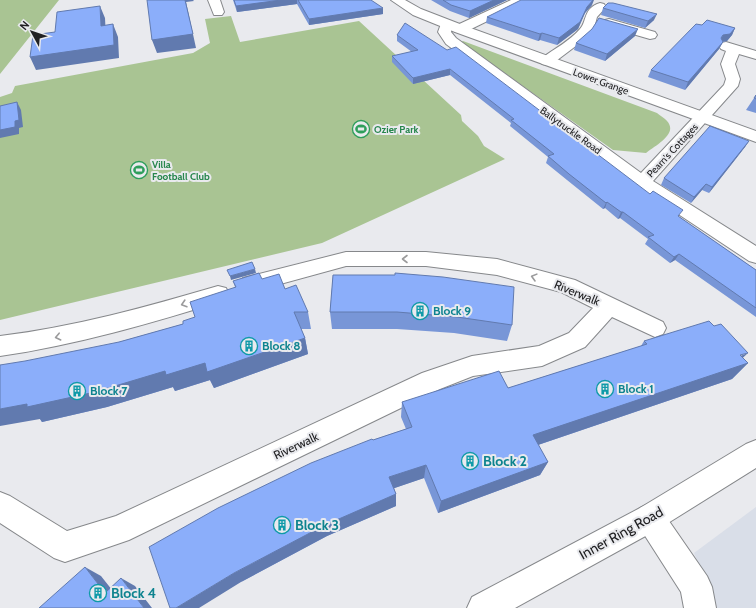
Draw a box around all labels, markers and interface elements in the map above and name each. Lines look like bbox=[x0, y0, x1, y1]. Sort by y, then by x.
north arrow bbox=[12, 12, 52, 52]
text: N bbox=[16, 18, 32, 33]
street label: Lower Grange bbox=[571, 65, 630, 98]
street label: Ballytruckle Road bbox=[538, 104, 604, 157]
sports icon: Ozier Park bbox=[351, 119, 371, 139]
street label: Pearn's Cottages bbox=[644, 121, 701, 180]
place label: Ozier Park bbox=[374, 123, 418, 136]
place label: Villa Football Club bbox=[152, 158, 210, 183]
sports icon: Villa Football Club bbox=[129, 160, 149, 180]
one-way arrow bbox=[402, 255, 408, 263]
one-way arrow bbox=[530, 273, 537, 282]
street label: Riverwalk bbox=[552, 277, 603, 309]
one-way arrow bbox=[181, 300, 188, 308]
building icon: Block 9 bbox=[410, 301, 430, 321]
place label: Block 9 bbox=[433, 303, 471, 318]
one-way arrow bbox=[55, 333, 61, 341]
building icon: Block 8 bbox=[239, 336, 259, 356]
place label: Block 8 bbox=[262, 338, 301, 353]
building icon: Block 1 bbox=[595, 379, 615, 399]
building icon: Block 7 bbox=[67, 381, 87, 401]
place label: Block 1 bbox=[618, 381, 654, 396]
place label: Block 7 bbox=[90, 383, 128, 398]
street label: Riverwalk bbox=[271, 428, 321, 463]
building icon: Block 2 bbox=[460, 451, 480, 471]
place label: Block 2 bbox=[483, 452, 527, 470]
street label: Inner Ring Road bbox=[576, 502, 666, 564]
building icon: Block 3 bbox=[272, 515, 292, 535]
place label: Block 3 bbox=[295, 516, 339, 534]
building icon: Block 4 bbox=[88, 583, 108, 603]
place label: Block 4 bbox=[111, 584, 156, 602]

